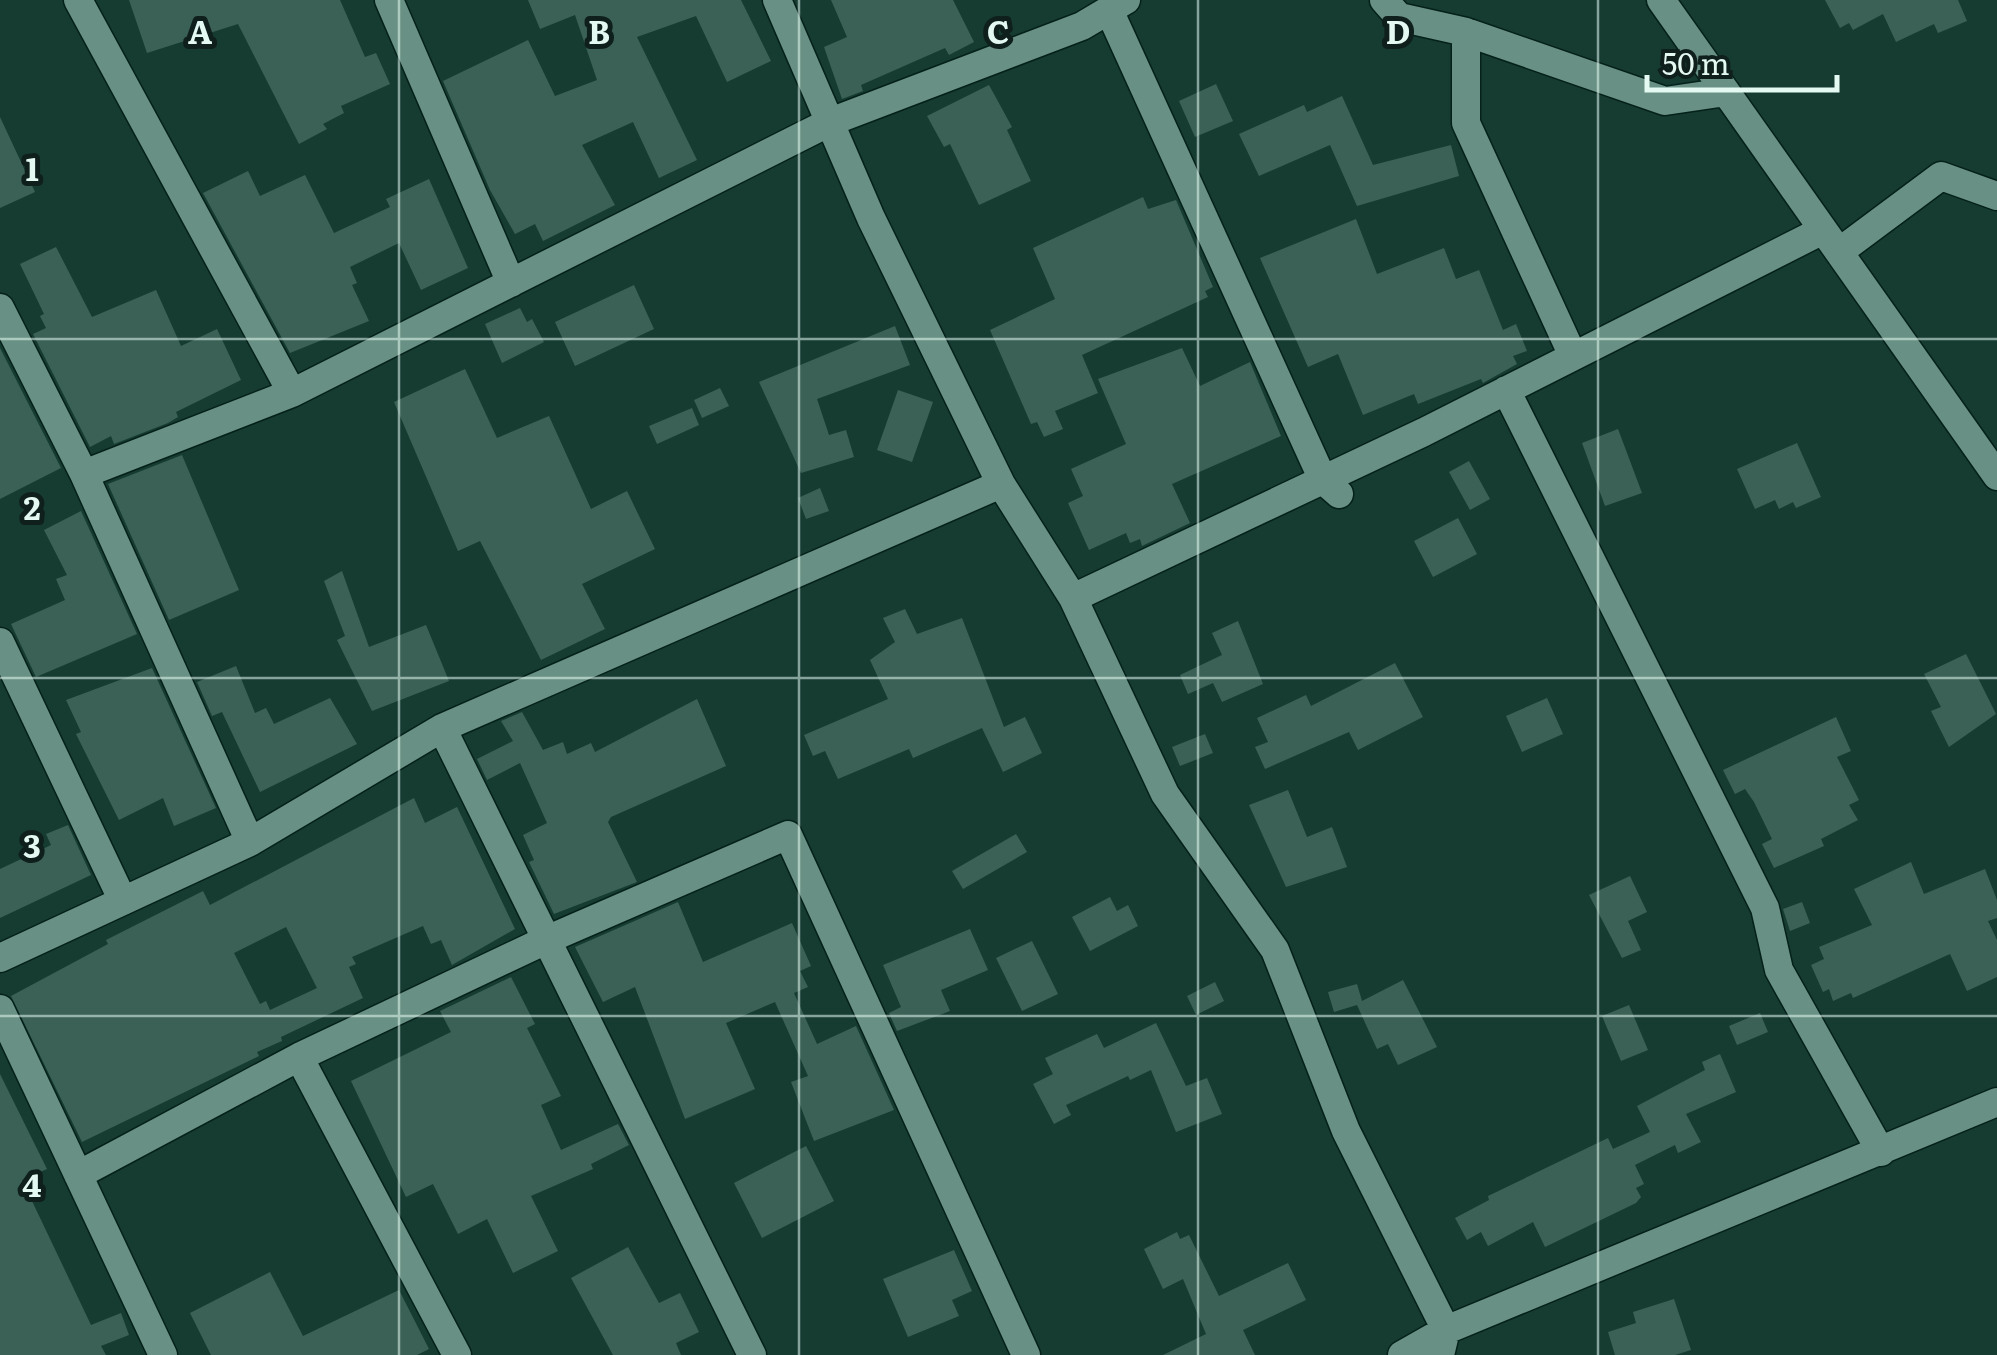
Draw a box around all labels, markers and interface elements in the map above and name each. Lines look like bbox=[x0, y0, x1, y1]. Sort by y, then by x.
text: A bbox=[188, 6, 212, 54]
text: B bbox=[588, 6, 610, 54]
text: C bbox=[987, 6, 1009, 54]
text: D bbox=[1386, 6, 1410, 54]
scale bar bbox=[1647, 30, 1837, 92]
text: 50 m bbox=[1662, 40, 1730, 84]
text: 1 bbox=[25, 143, 39, 191]
text: 2 bbox=[23, 482, 41, 530]
text: 3 bbox=[23, 820, 41, 868]
text: 4 bbox=[22, 1159, 42, 1207]

